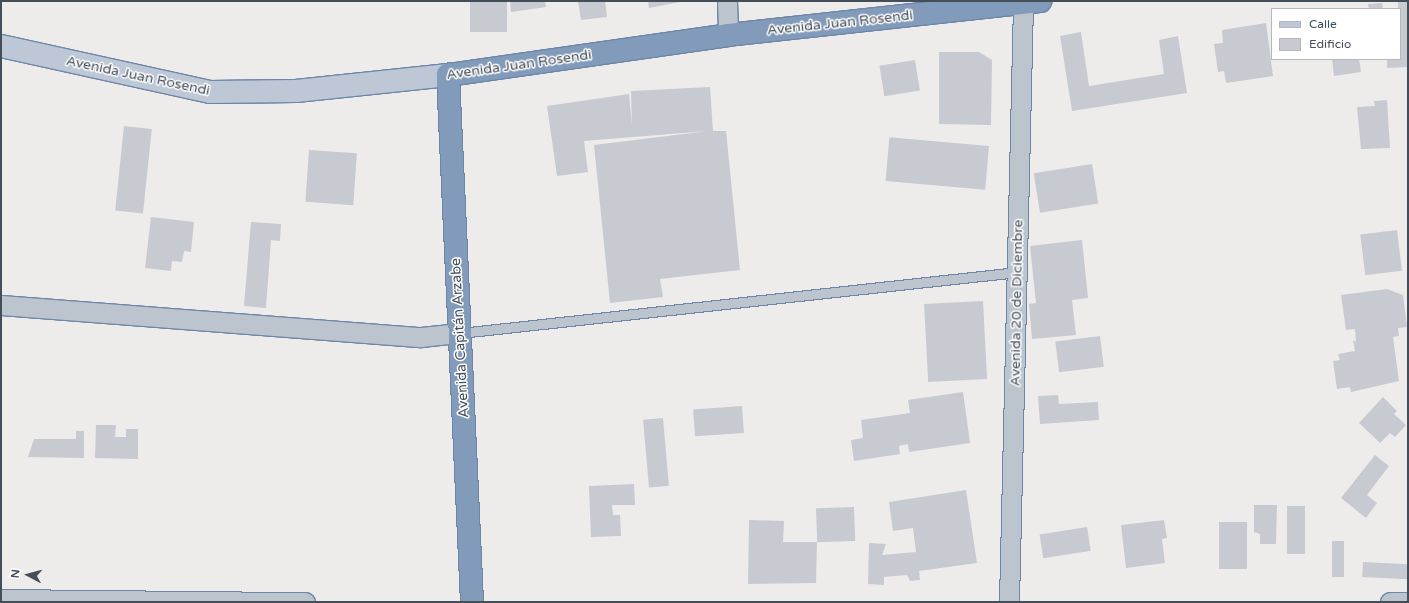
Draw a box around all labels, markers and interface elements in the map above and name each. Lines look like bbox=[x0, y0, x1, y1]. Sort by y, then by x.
street label: Avenida Juan Rosendi bbox=[766, 7, 914, 39]
legend bbox=[1271, 8, 1401, 60]
text: Calle bbox=[1309, 17, 1337, 31]
text: Edificio bbox=[1309, 37, 1351, 51]
street label: Avenida Juan Rosendi bbox=[445, 46, 593, 84]
street label: Avenida Juan Rosendi bbox=[65, 53, 211, 99]
street label: Avenida 20 de Diciembre bbox=[1007, 220, 1027, 386]
street label: Avenida Capitán Arzabe bbox=[447, 258, 473, 418]
north arrow bbox=[8, 555, 48, 595]
text: N bbox=[9, 569, 22, 579]

